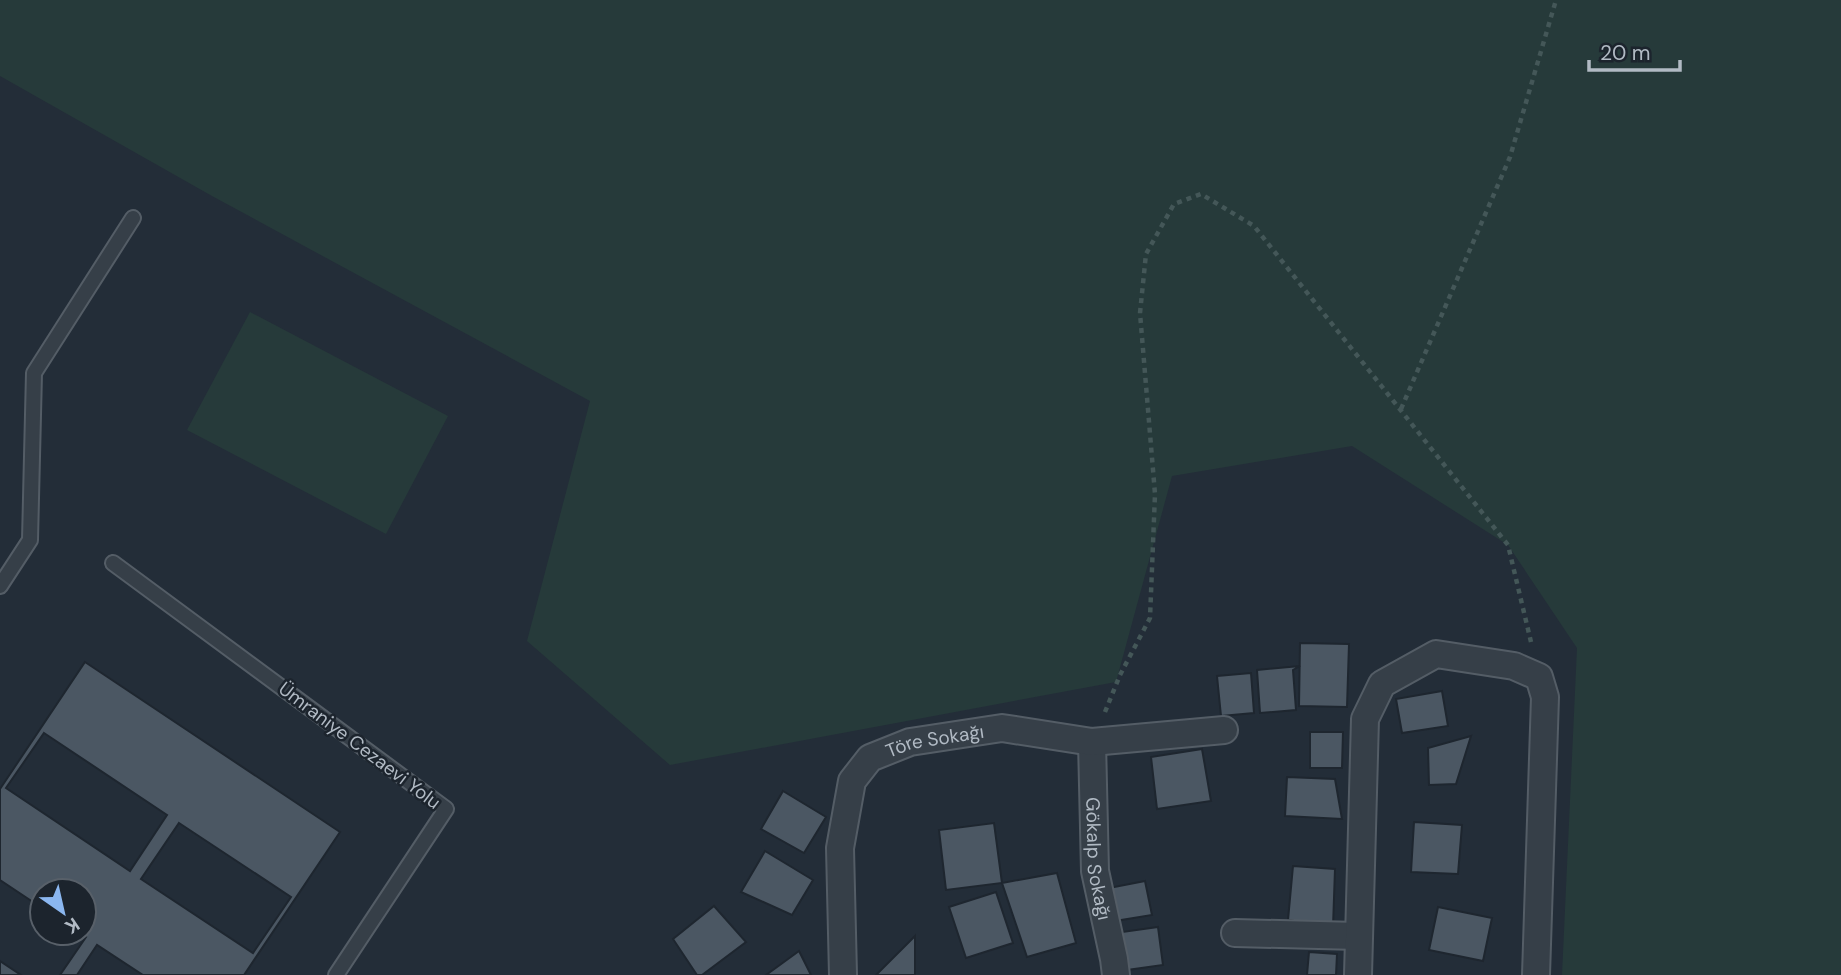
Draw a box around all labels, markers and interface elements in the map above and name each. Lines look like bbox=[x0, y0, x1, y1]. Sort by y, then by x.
scale bar bbox=[1589, 28, 1680, 72]
text: 20 m bbox=[1600, 39, 1651, 67]
street label: Ümraniye Cezaevi Yolu bbox=[274, 676, 446, 815]
street label: Töre Sokağı bbox=[882, 719, 986, 763]
street label: Gökalp Sokağı bbox=[1080, 797, 1117, 922]
north arrow bbox=[28, 877, 98, 947]
text: K bbox=[60, 912, 84, 940]

